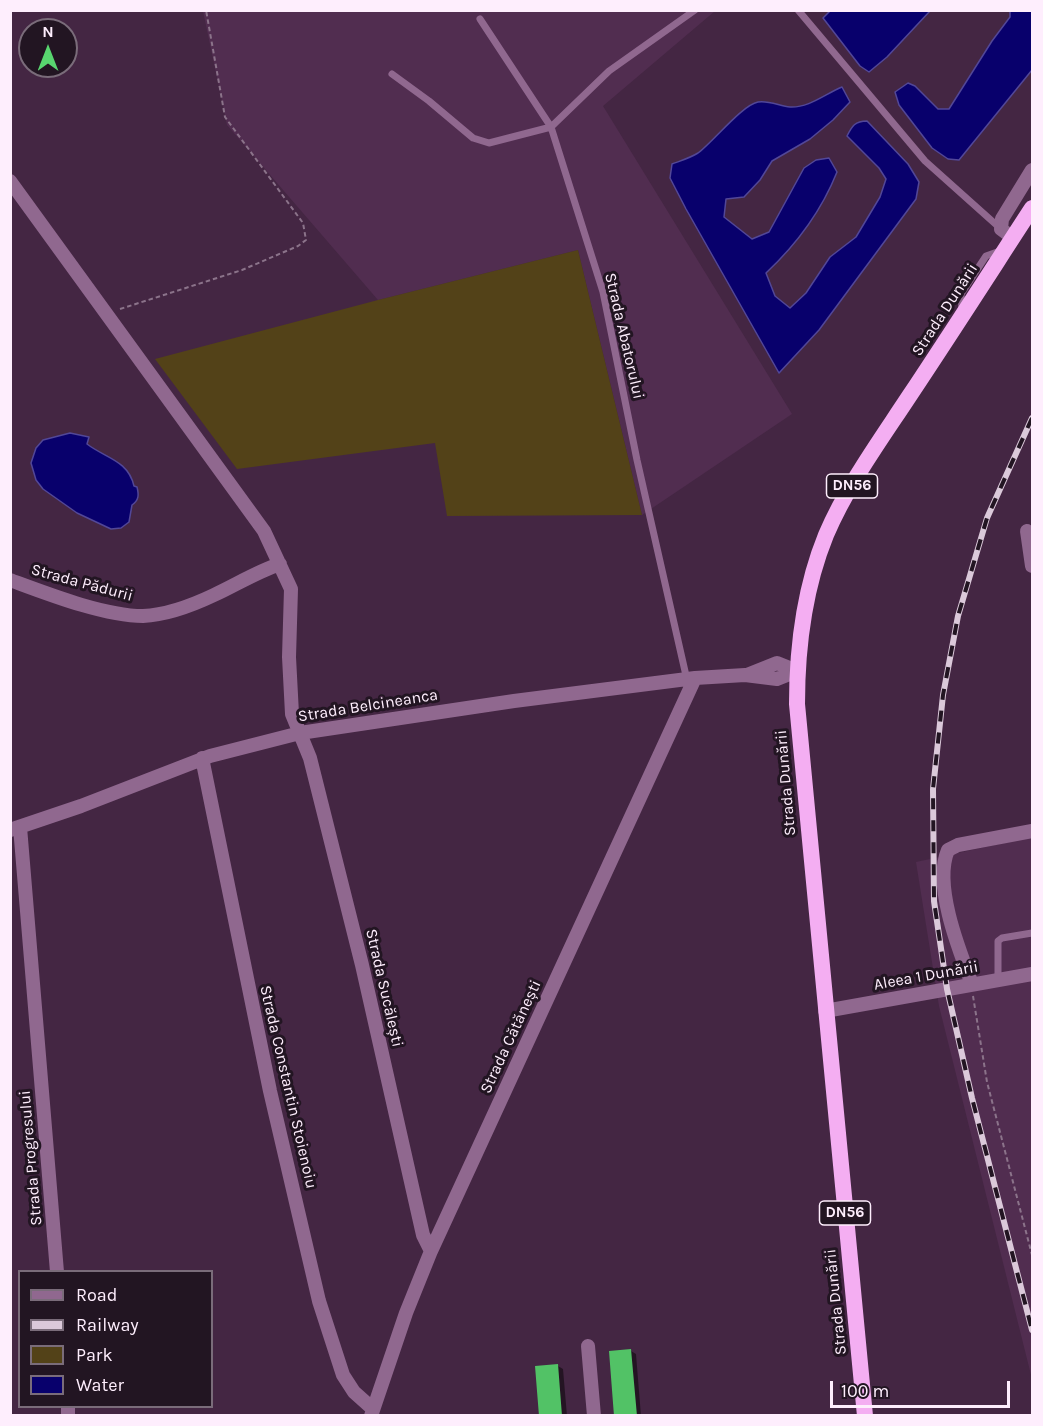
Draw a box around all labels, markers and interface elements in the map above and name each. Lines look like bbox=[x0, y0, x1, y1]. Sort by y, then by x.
north arrow bbox=[18, 18, 78, 78]
text: N bbox=[42, 22, 54, 41]
street label: Strada Dunării bbox=[908, 260, 982, 360]
street label: Strada Abatorului bbox=[600, 271, 648, 401]
road number: DN56 bbox=[826, 474, 878, 498]
street label: Strada Pădurii bbox=[29, 560, 135, 606]
street label: Strada Belcineanca bbox=[297, 685, 439, 727]
street label: Strada Dunării bbox=[772, 729, 800, 837]
street label: Strada Sucălești bbox=[361, 927, 407, 1049]
street label: Aleea 1 Dunării bbox=[872, 957, 980, 995]
street label: Strada Cătănești bbox=[476, 977, 546, 1097]
street label: Strada Constantin Stoienoiu bbox=[255, 984, 321, 1190]
street label: Strada Progresului bbox=[16, 1090, 46, 1226]
road number: DN56 bbox=[820, 1201, 870, 1225]
street label: Strada Dunării bbox=[821, 1248, 851, 1356]
legend bbox=[18, 1270, 213, 1408]
text: Road bbox=[76, 1284, 117, 1306]
text: Railway bbox=[76, 1314, 139, 1336]
text: Park bbox=[76, 1344, 113, 1366]
scale bar bbox=[833, 1369, 1013, 1407]
text: Water bbox=[76, 1374, 124, 1396]
text: 100 m bbox=[841, 1380, 889, 1402]

